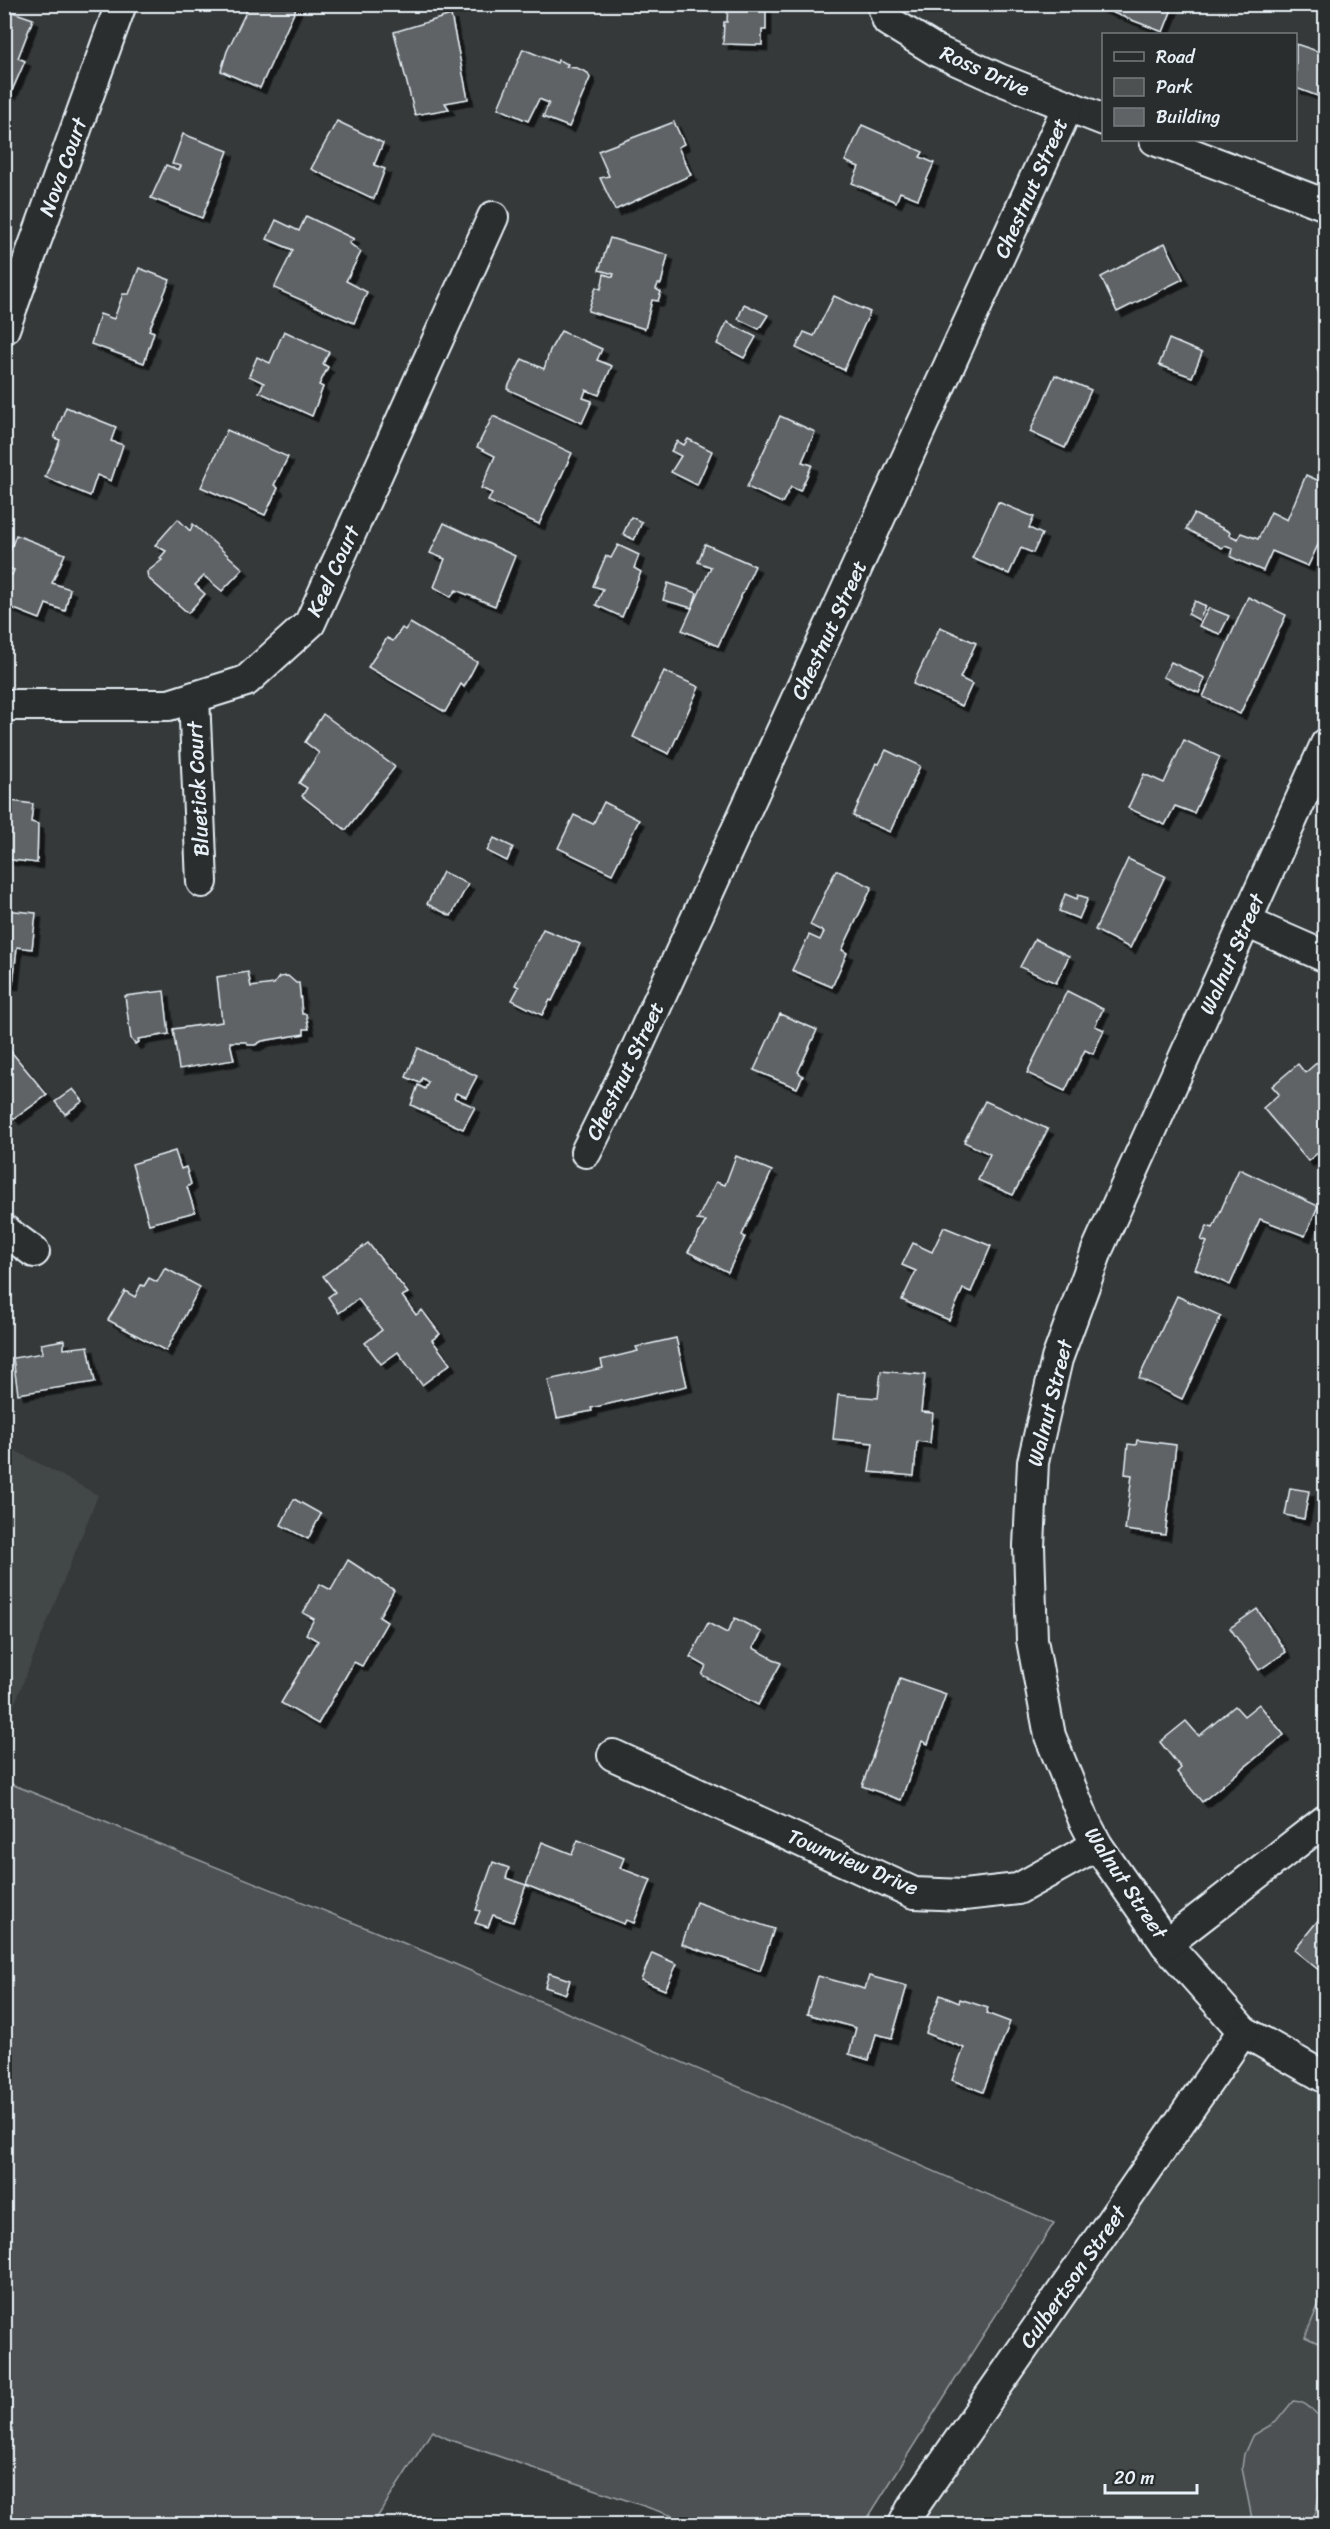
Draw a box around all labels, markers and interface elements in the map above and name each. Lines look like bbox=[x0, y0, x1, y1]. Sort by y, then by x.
legend bbox=[1102, 33, 1297, 141]
street label: Ross Drive bbox=[934, 34, 1036, 108]
text: Road bbox=[1156, 41, 1196, 73]
text: Park bbox=[1156, 71, 1193, 103]
text: Building bbox=[1156, 101, 1220, 133]
street label: Nova Court bbox=[28, 111, 99, 222]
street label: Chestnut Street bbox=[983, 111, 1079, 265]
street label: Keel Court bbox=[295, 517, 371, 623]
street label: Chestnut Street bbox=[780, 554, 878, 706]
street label: Bluetick Court bbox=[175, 719, 221, 858]
street label: Walnut Street bbox=[1188, 886, 1276, 1021]
street label: Chestnut Street bbox=[575, 995, 675, 1147]
street label: Walnut Street bbox=[1016, 1334, 1084, 1470]
street label: Townview Drive bbox=[781, 1817, 925, 1907]
street label: Walnut Street bbox=[1074, 1819, 1179, 1949]
street label: Culbertson Street bbox=[1009, 2196, 1138, 2357]
scale bar bbox=[1105, 2457, 1196, 2495]
text: 20 m bbox=[1114, 2462, 1154, 2494]

